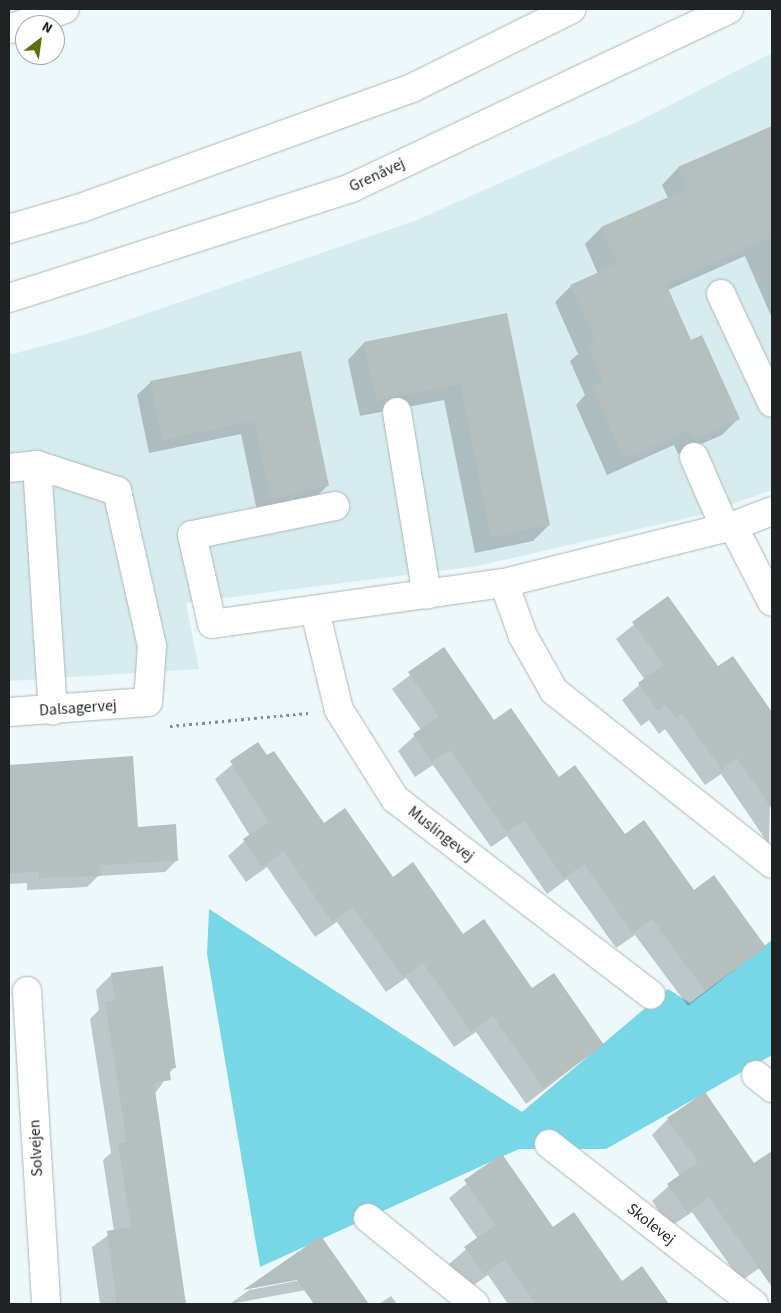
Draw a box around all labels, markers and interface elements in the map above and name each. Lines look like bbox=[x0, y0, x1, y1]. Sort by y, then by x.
north arrow bbox=[15, 15, 65, 65]
text: N bbox=[38, 17, 56, 39]
street label: Grenåvej bbox=[346, 154, 408, 196]
street label: Dalsagervej bbox=[39, 696, 117, 720]
street label: Muslingevej bbox=[404, 802, 478, 866]
street label: Solvejen bbox=[25, 1119, 47, 1177]
street label: Skolevej bbox=[623, 1199, 679, 1249]

